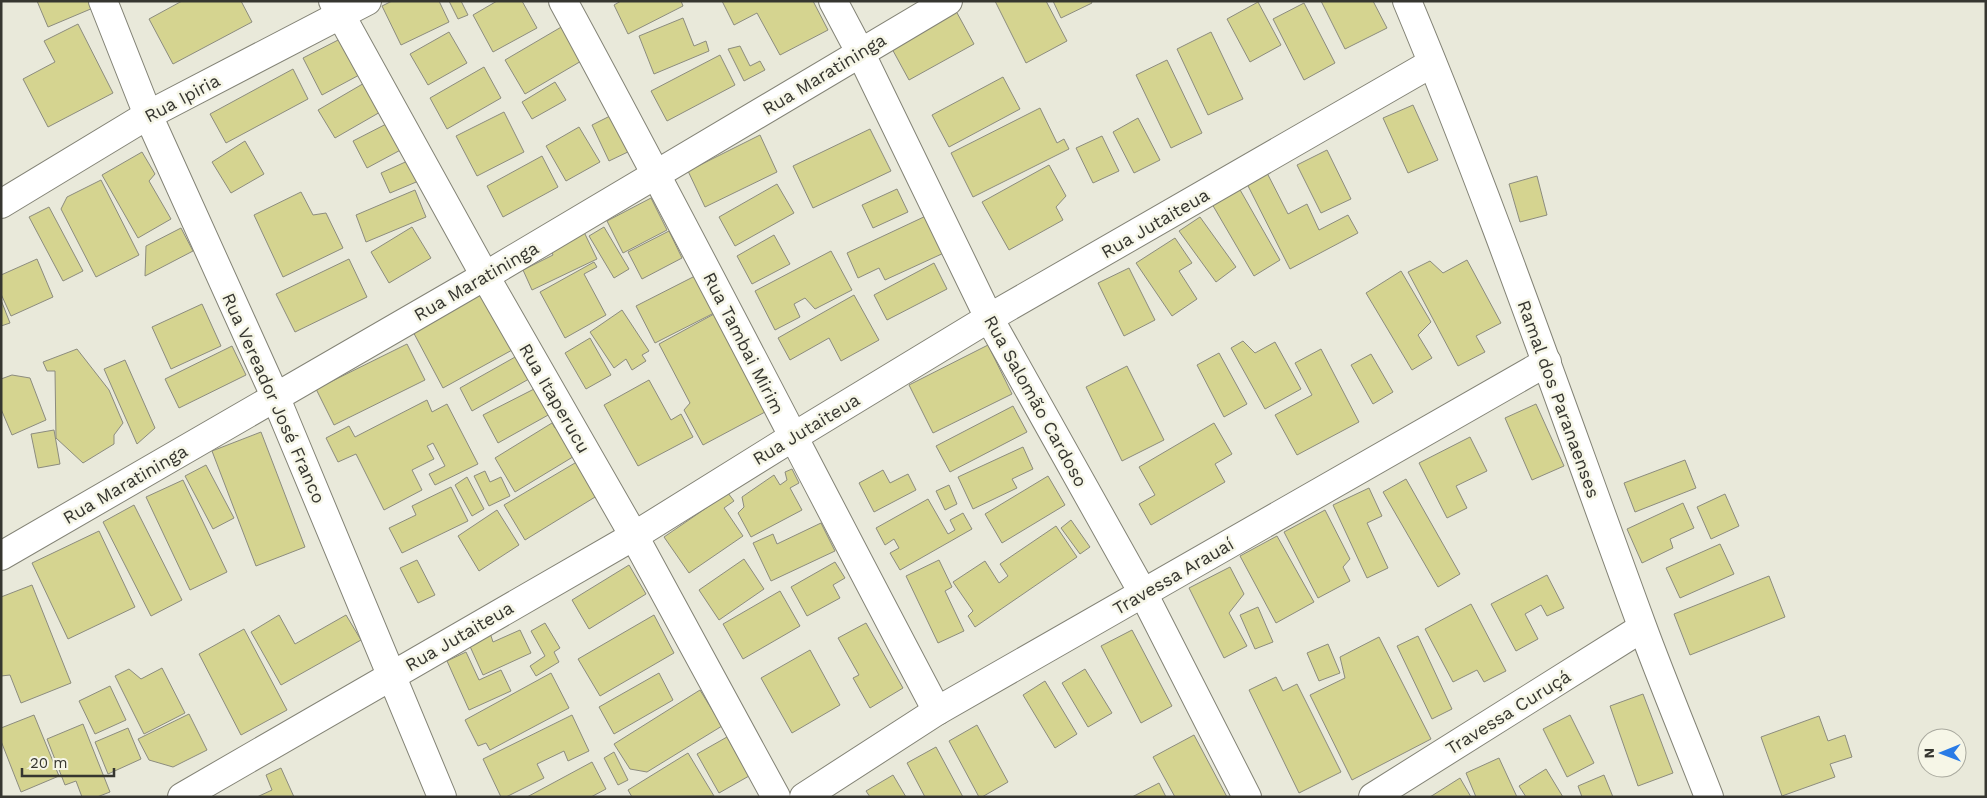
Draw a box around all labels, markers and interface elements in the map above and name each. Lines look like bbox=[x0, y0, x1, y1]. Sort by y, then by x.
street label: Rua Maratininga bbox=[758, 29, 890, 119]
street label: Rua Ipiria bbox=[141, 69, 223, 127]
street label: Rua Jutaiteua bbox=[1097, 184, 1213, 262]
street label: Rua Maratininga bbox=[410, 237, 542, 325]
street label: Rua Tambai Mirim bbox=[699, 268, 789, 418]
street label: Rua Vereador José Franco bbox=[218, 290, 330, 506]
street label: Ramal dos Paranaenses bbox=[1513, 297, 1605, 501]
street label: Rua Salomão Cardoso bbox=[980, 312, 1092, 490]
street label: Rua Itaperucu bbox=[515, 339, 595, 457]
street label: Rua Jutaiteua bbox=[749, 389, 863, 469]
street label: Rua Maratininga bbox=[59, 440, 191, 528]
street label: Travessa Arauaí bbox=[1109, 533, 1237, 619]
street label: Rua Jutaiteua bbox=[401, 597, 517, 675]
street label: Travessa Curuçá bbox=[1442, 665, 1574, 759]
north arrow bbox=[1917, 728, 1967, 778]
scale bar bbox=[22, 746, 115, 778]
text: N bbox=[1921, 748, 1937, 759]
text: 20 m bbox=[30, 754, 68, 772]

